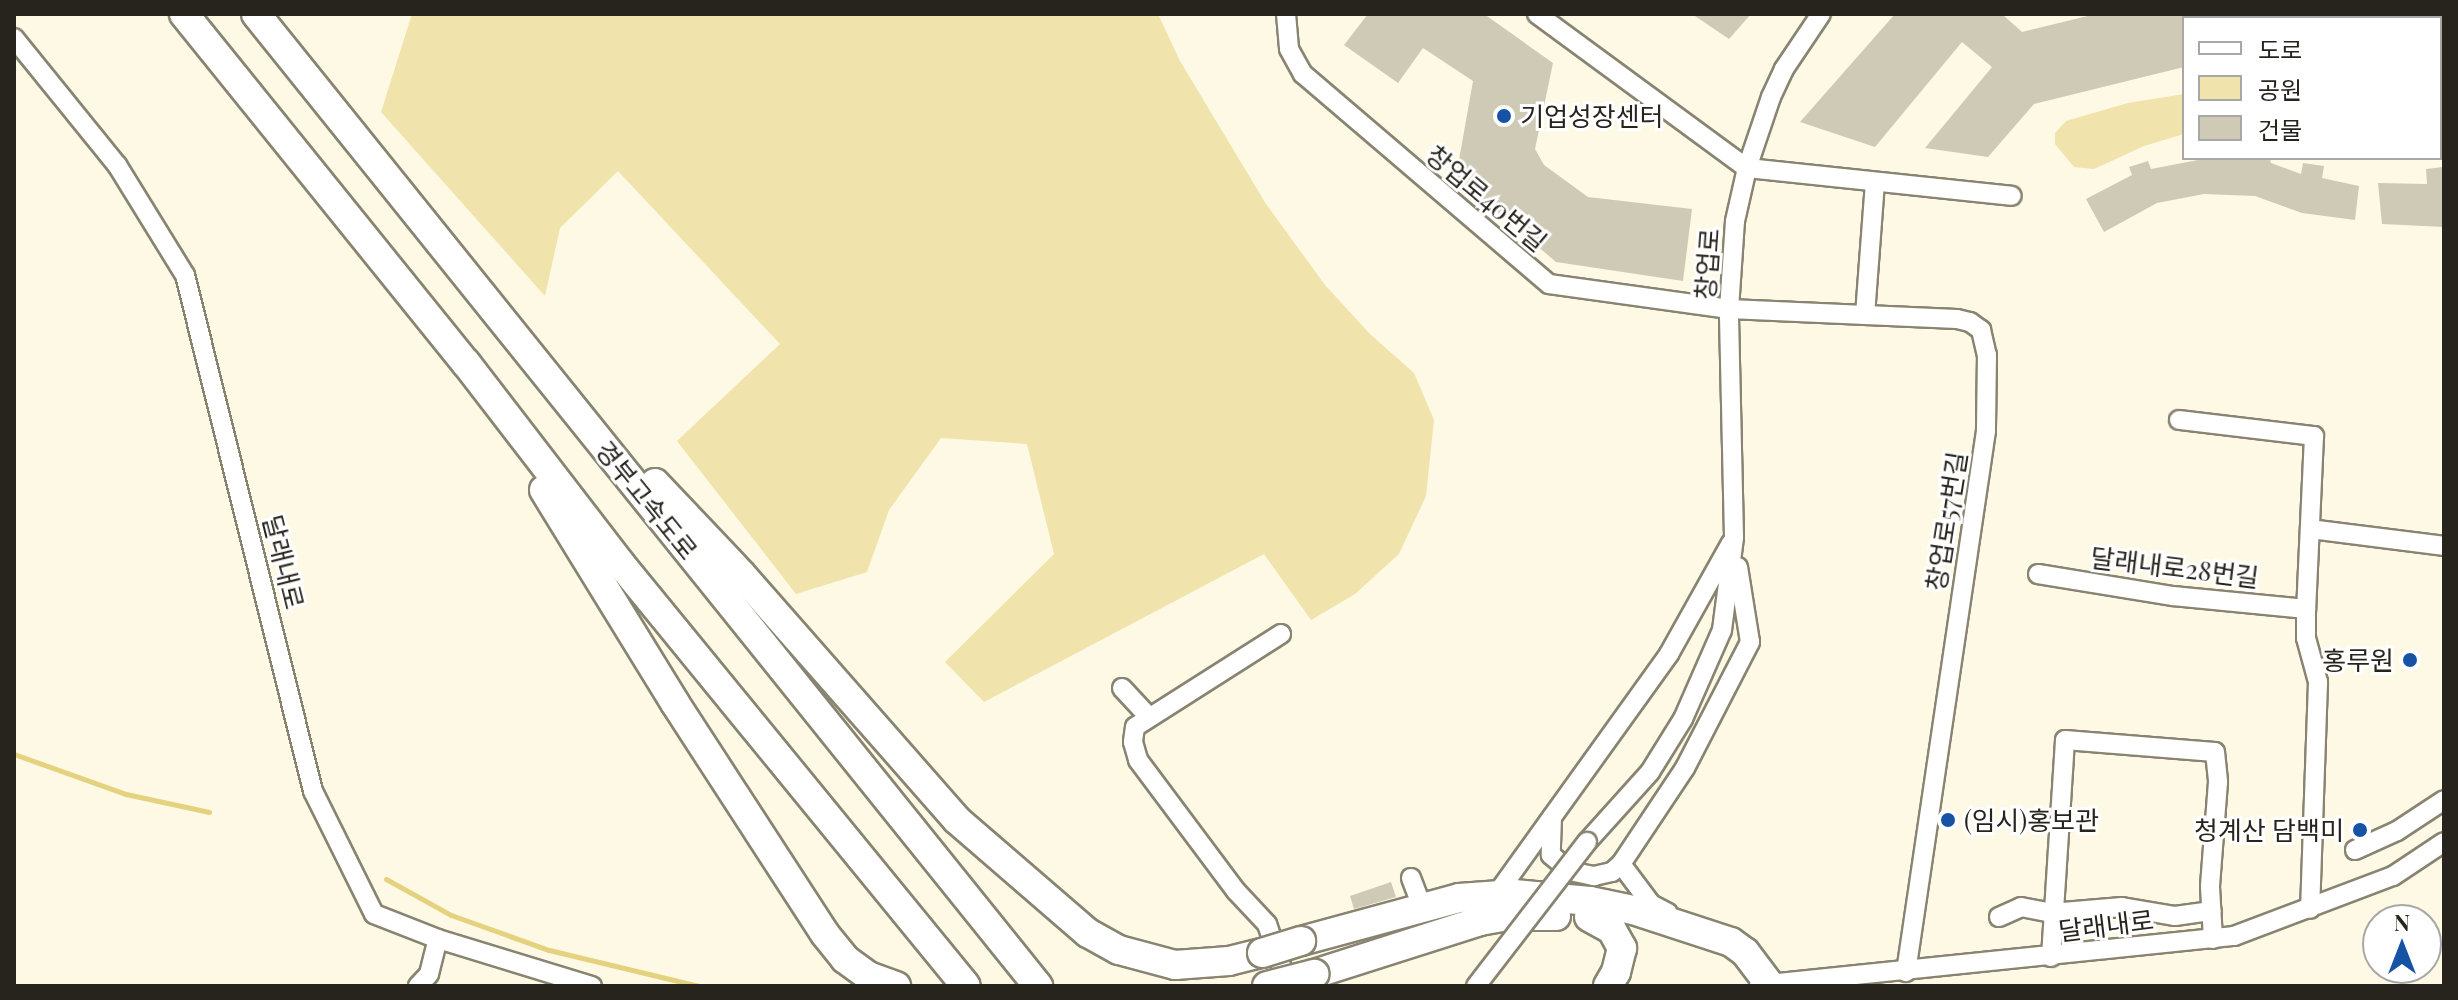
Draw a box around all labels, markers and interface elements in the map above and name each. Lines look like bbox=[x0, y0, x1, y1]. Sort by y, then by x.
legend bbox=[2182, 16, 2442, 160]
text: 도로 bbox=[2258, 33, 2302, 65]
text: 공원 bbox=[2258, 73, 2302, 105]
place label: 기업성장센터 bbox=[1520, 100, 1664, 132]
marker: 기업성장센터 bbox=[1495, 107, 1513, 125]
text: 건물 bbox=[2258, 113, 2302, 145]
street label: 창업로40번길 bbox=[1420, 138, 1554, 258]
street label: 창업로 bbox=[1689, 227, 1725, 301]
street label: 경부고속도로 bbox=[590, 434, 704, 566]
street label: 창업로57번길 bbox=[1920, 449, 1972, 593]
street label: 달래내로 bbox=[257, 512, 311, 612]
street label: 달래내로28번길 bbox=[2089, 541, 2261, 593]
place label: 홍루원 bbox=[2322, 644, 2394, 676]
marker: 홍루원 bbox=[2401, 651, 2419, 669]
place label: (임시)홍보관 bbox=[1964, 804, 2099, 836]
marker: (임시)홍보관 bbox=[1939, 811, 1957, 829]
place label: 청계산 담백미 bbox=[2194, 814, 2344, 846]
marker: 청계산 담백미 bbox=[2351, 821, 2369, 839]
street label: 달래내로 bbox=[2057, 904, 2155, 946]
north arrow bbox=[2362, 904, 2442, 984]
text: N bbox=[2394, 907, 2410, 937]

